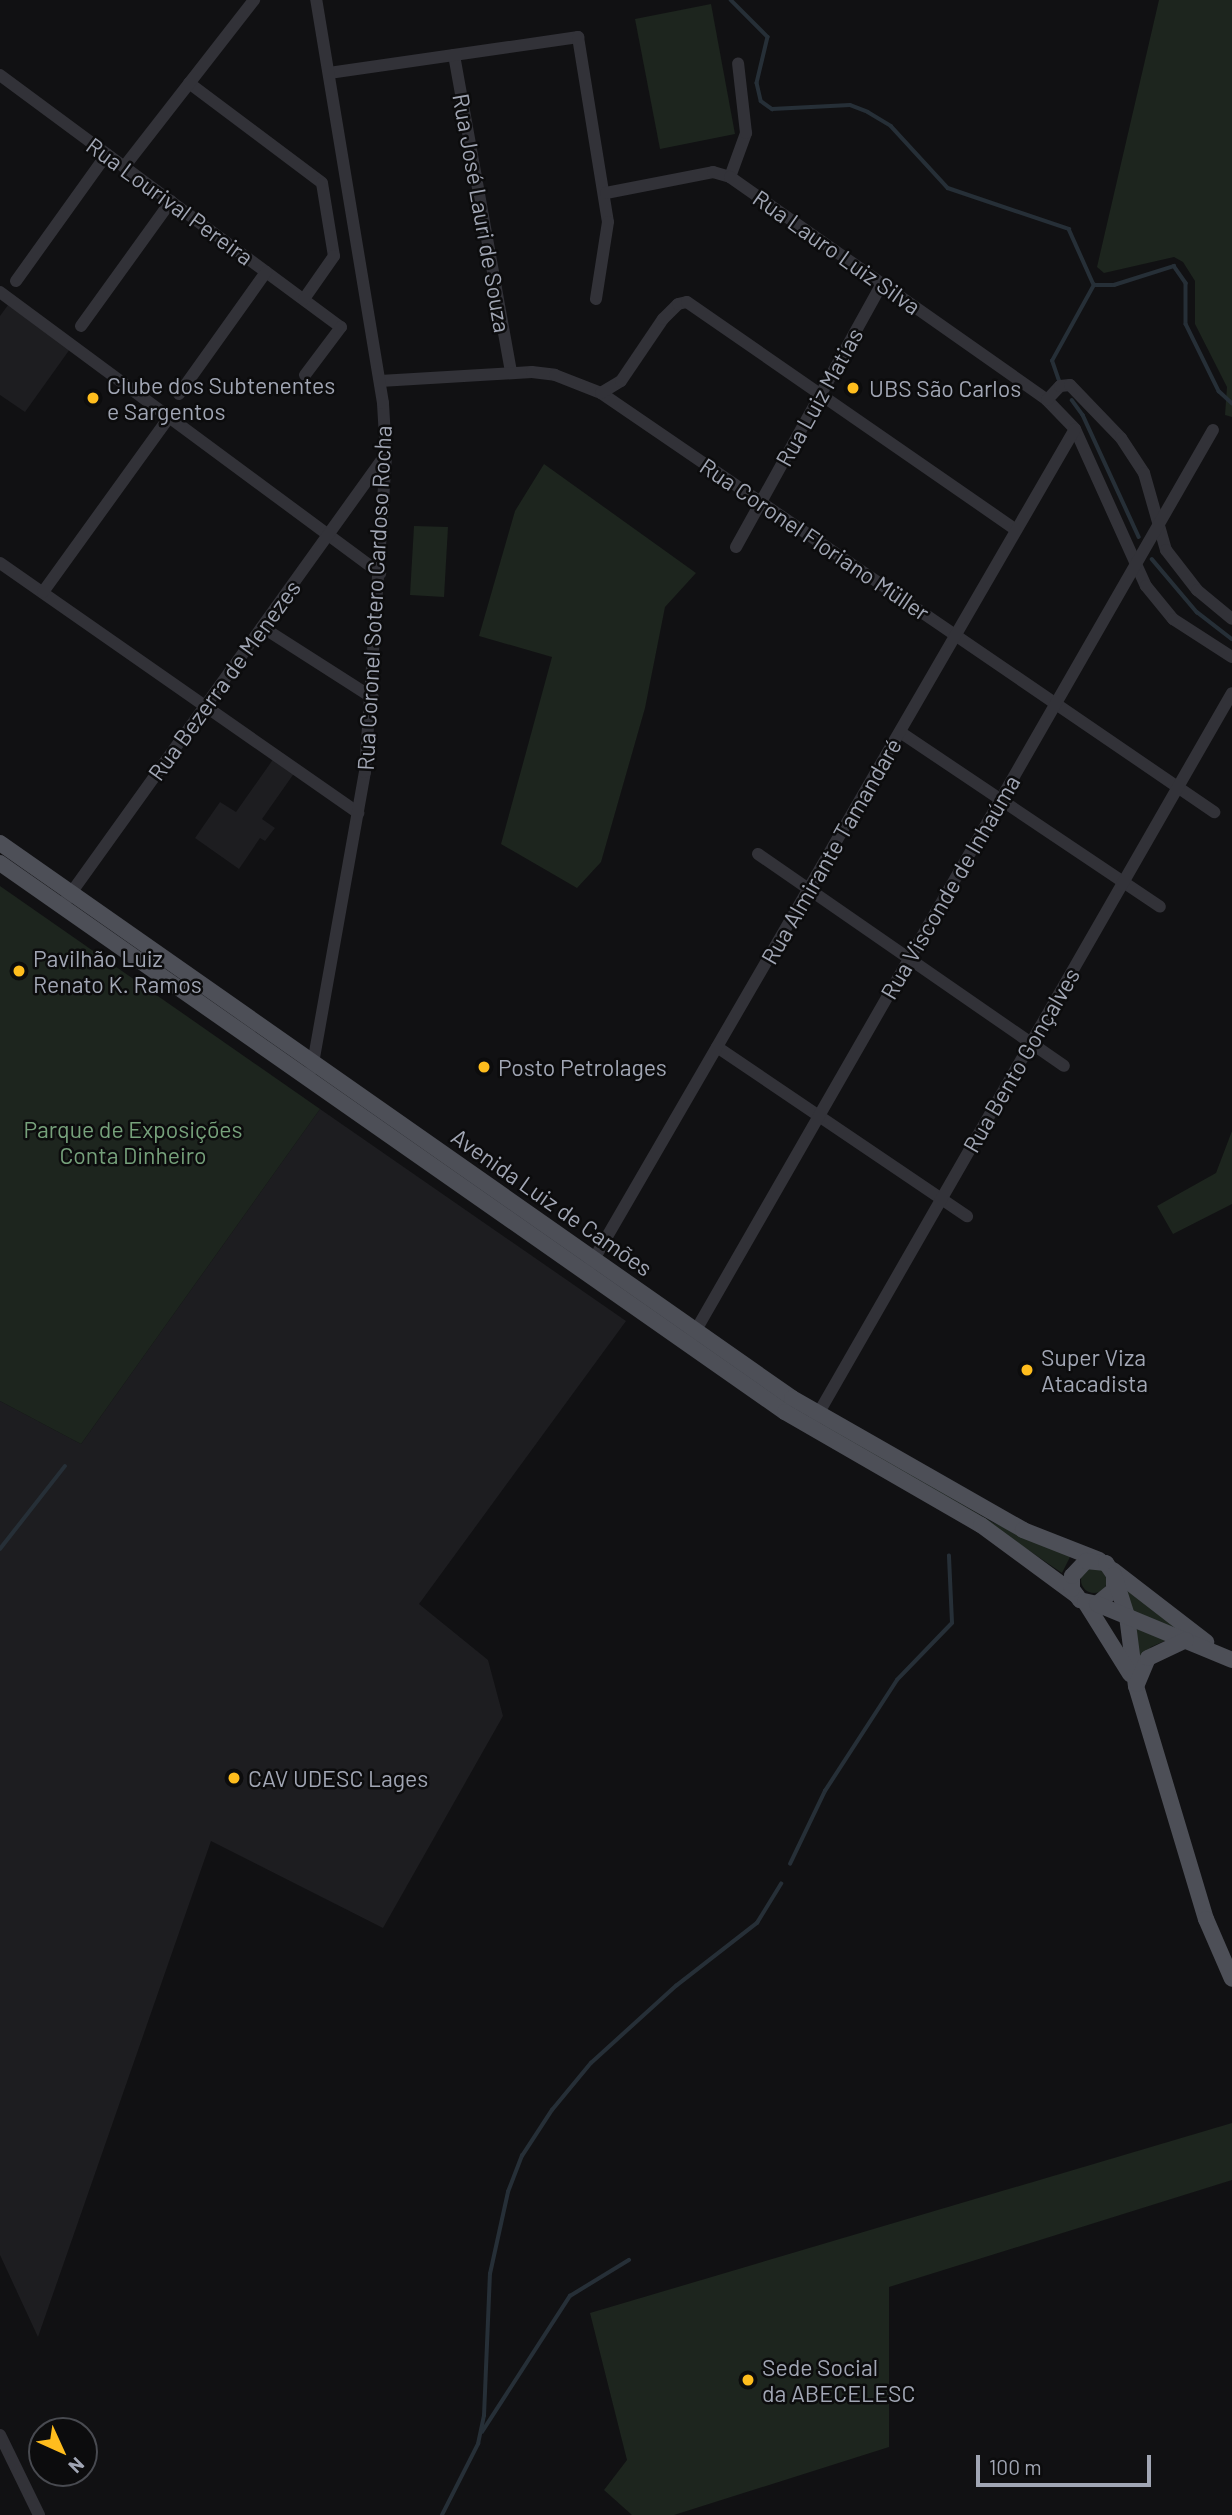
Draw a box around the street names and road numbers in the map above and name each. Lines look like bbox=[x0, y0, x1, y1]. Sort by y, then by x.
street label: Rua José Lauri de Souza bbox=[447, 91, 517, 335]
street label: Rua Lourival Pereira bbox=[81, 131, 259, 271]
street label: Rua Lauro Luiz Silva bbox=[748, 184, 926, 320]
street label: Rua Luiz Matias bbox=[770, 323, 868, 471]
street label: Rua Coronel Sotero Cardoso Rocha bbox=[351, 425, 397, 771]
street label: Rua Coronel Floriano Müller bbox=[695, 452, 935, 626]
street label: Rua Bezerra de Menezes bbox=[142, 574, 306, 786]
street label: Rua Almirante Tamandaré bbox=[755, 733, 907, 969]
street label: Rua Visconde de Inhaúma bbox=[874, 770, 1026, 1004]
street label: Rua Bento Gonçalves bbox=[957, 963, 1085, 1157]
street label: Avenida Luiz de Camões bbox=[446, 1122, 658, 1282]

